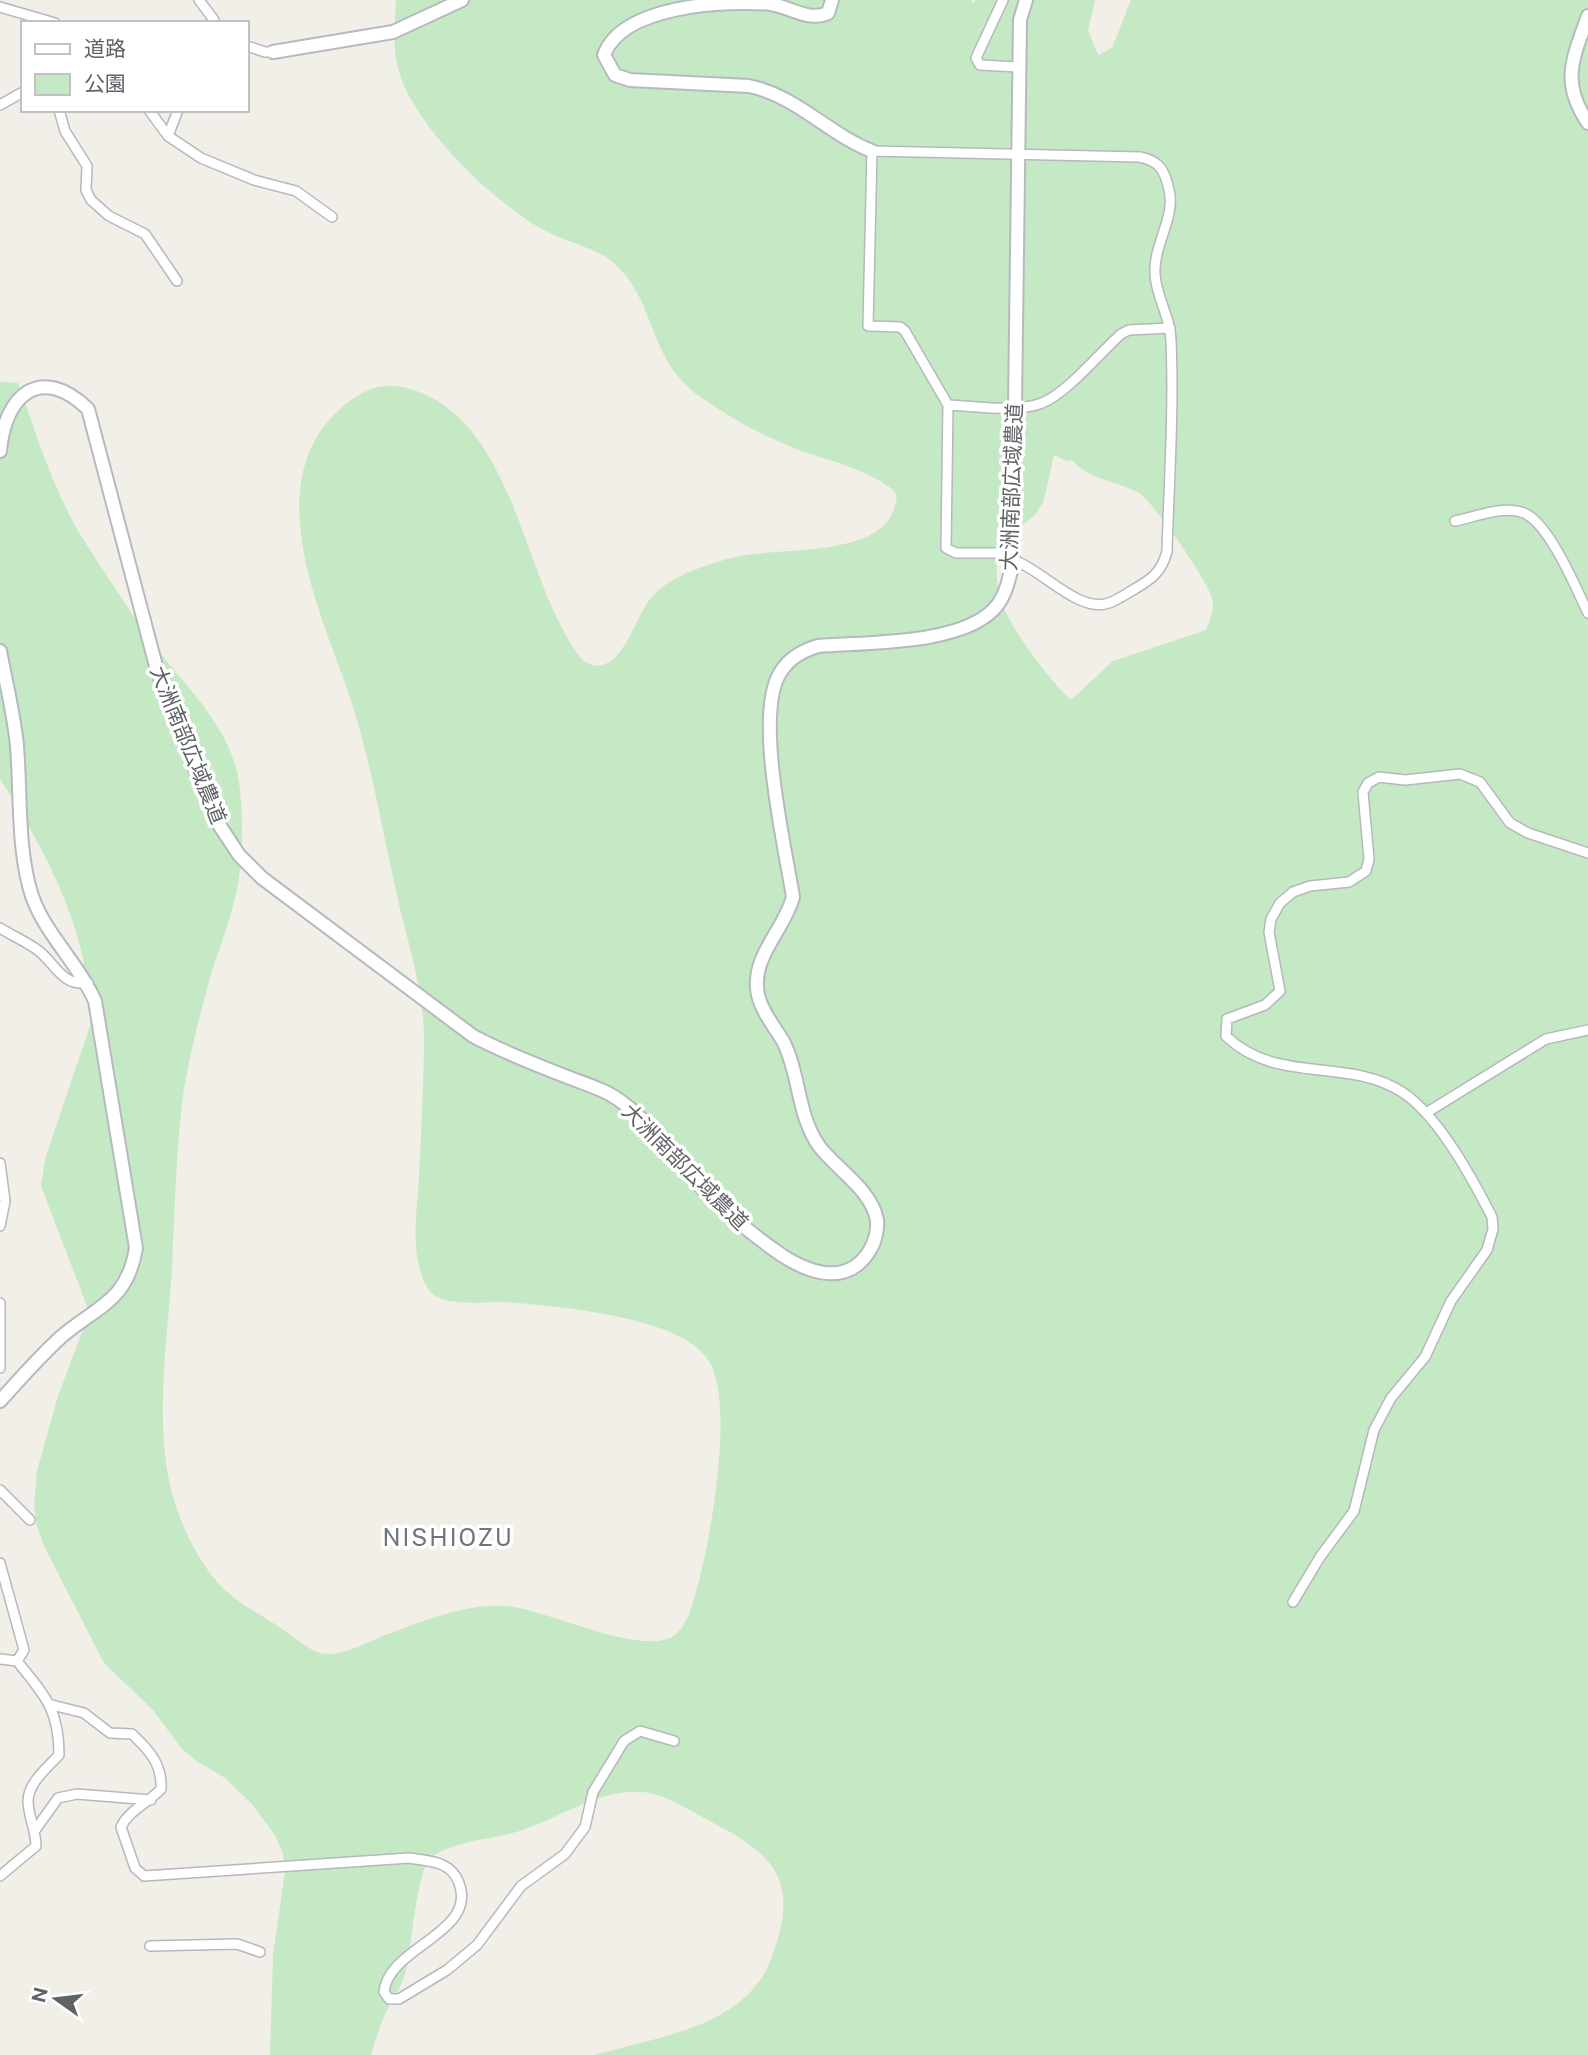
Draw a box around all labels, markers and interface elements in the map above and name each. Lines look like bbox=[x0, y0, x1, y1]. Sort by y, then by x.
legend bbox=[21, 21, 248, 112]
text: 道路 bbox=[84, 36, 126, 61]
text: 公園 bbox=[84, 71, 126, 96]
street label: 大洲南部広域農道 bbox=[996, 403, 1027, 571]
street label: 大洲南部広域農道 bbox=[145, 662, 232, 827]
street label: 大洲南部広域農道 bbox=[617, 1098, 754, 1235]
district label: NISHIOZU bbox=[382, 1523, 514, 1551]
north arrow bbox=[21, 1964, 91, 2034]
text: N bbox=[27, 1985, 52, 2005]

